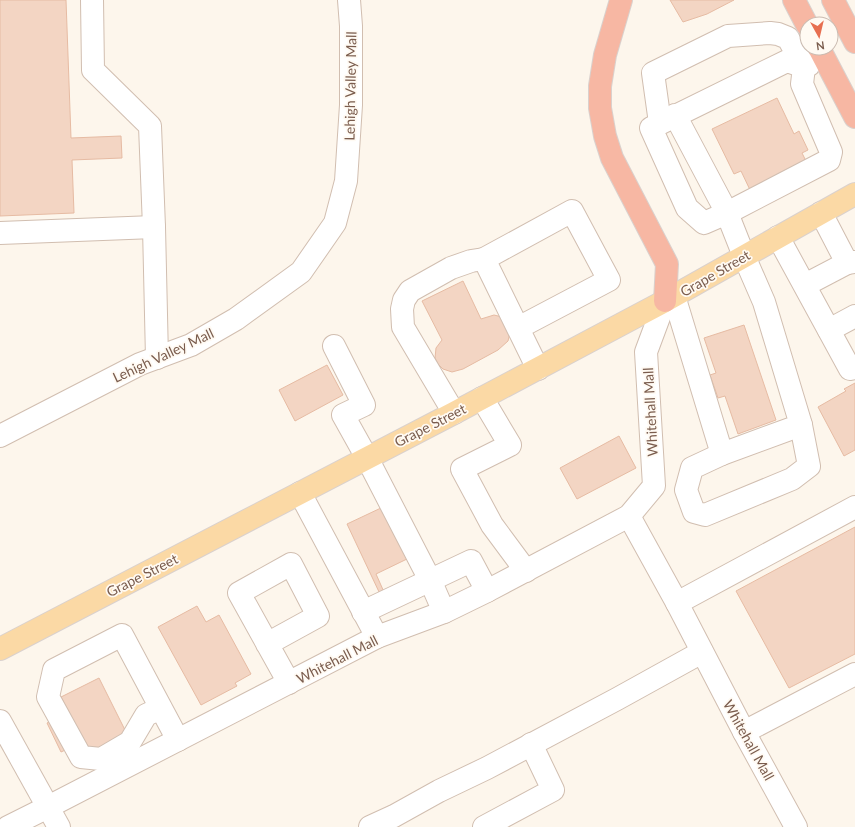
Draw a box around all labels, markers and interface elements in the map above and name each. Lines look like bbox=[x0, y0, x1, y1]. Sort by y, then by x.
north arrow bbox=[799, 16, 839, 56]
street label: Lehigh Valley Mall bbox=[341, 31, 359, 141]
text: N bbox=[815, 39, 826, 53]
street label: Grape Street bbox=[677, 246, 753, 300]
street label: Lehigh Valley Mall bbox=[110, 324, 216, 386]
street label: Whitehall Mall bbox=[639, 367, 661, 457]
street label: Grape Street bbox=[392, 400, 468, 450]
street label: Grape Street bbox=[104, 550, 180, 600]
street label: Whitehall Mall bbox=[293, 631, 381, 687]
street label: Whitehall Mall bbox=[720, 697, 778, 783]

